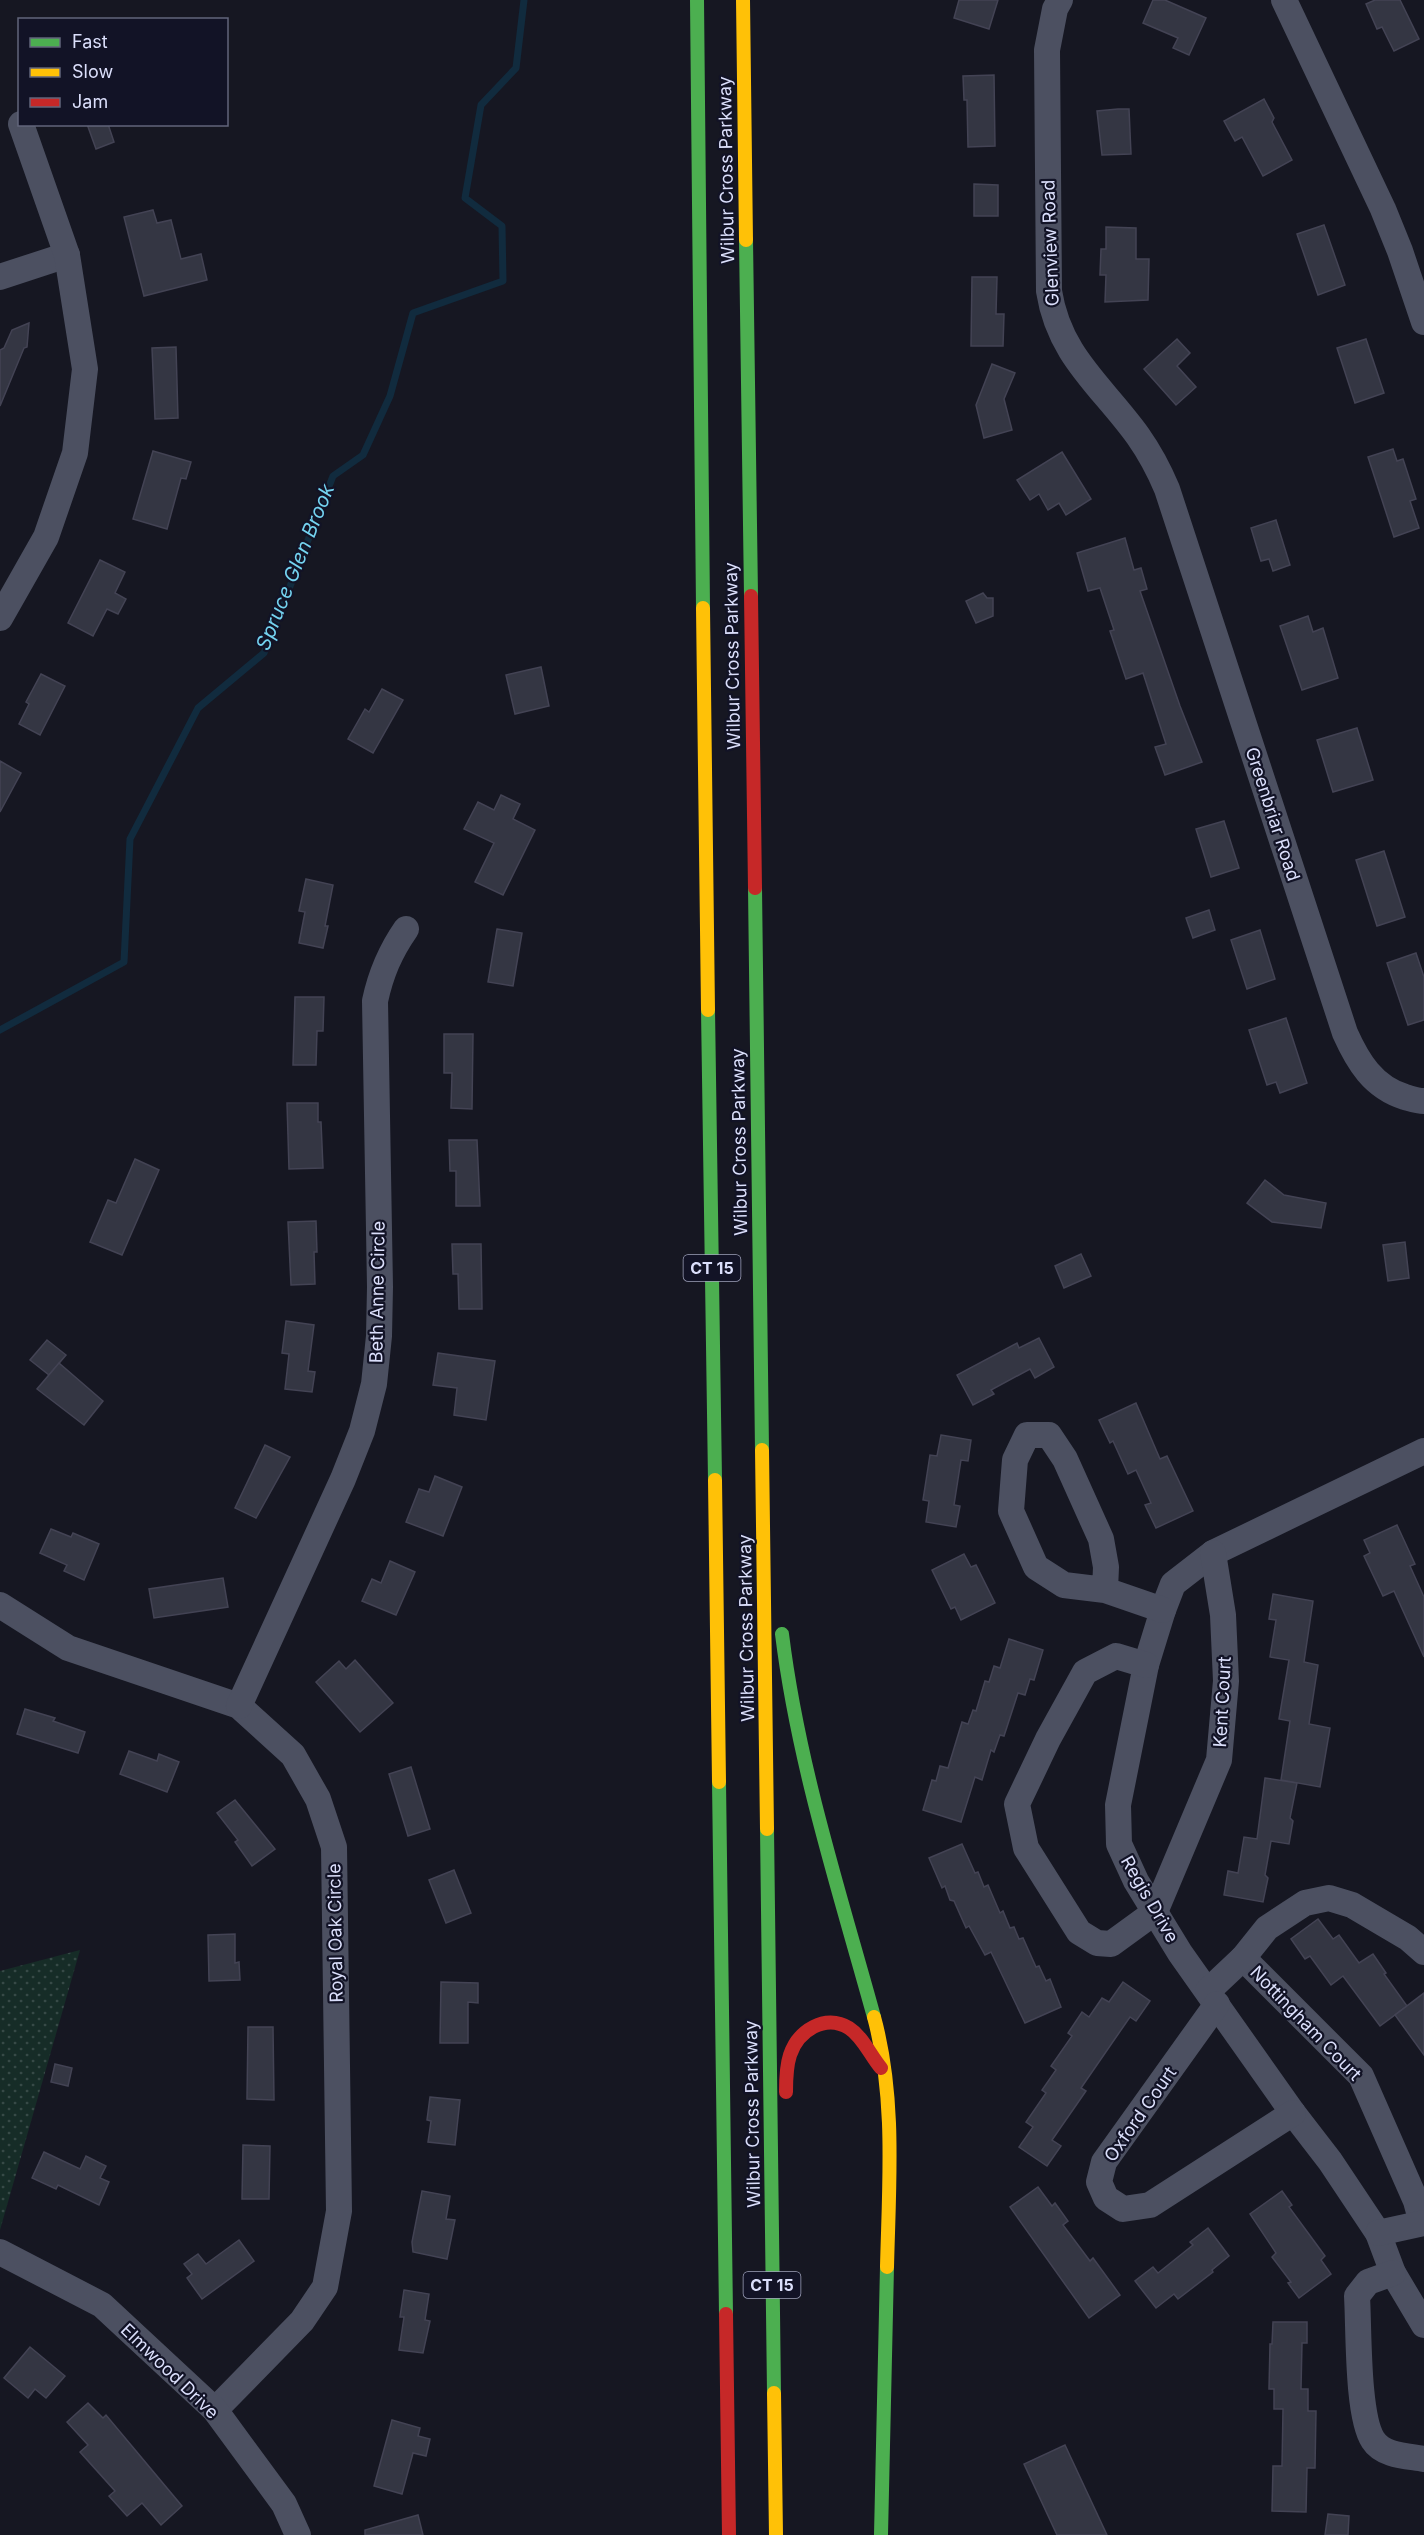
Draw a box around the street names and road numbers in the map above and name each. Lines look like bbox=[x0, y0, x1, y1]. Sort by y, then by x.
street label: Wilbur Cross Parkway bbox=[714, 76, 738, 264]
street label: Glenview Road bbox=[1037, 179, 1063, 307]
street label: Wilbur Cross Parkway bbox=[720, 562, 744, 750]
street label: Greenbriar Road bbox=[1241, 744, 1305, 884]
street label: Wilbur Cross Parkway bbox=[727, 1048, 751, 1236]
street label: Beth Anne Circle bbox=[365, 1221, 389, 1363]
road number: CT 15 bbox=[684, 1255, 740, 1281]
street label: Wilbur Cross Parkway bbox=[734, 1534, 758, 1722]
street label: Kent Court bbox=[1209, 1656, 1235, 1748]
street label: Regis Drive bbox=[1117, 1852, 1183, 1946]
street label: Royal Oak Circle bbox=[323, 1863, 347, 2003]
street label: Nottingham Court bbox=[1246, 1961, 1366, 2085]
street label: Wilbur Cross Parkway bbox=[740, 2020, 764, 2208]
street label: Oxford Court bbox=[1100, 2062, 1180, 2165]
road number: CT 15 bbox=[744, 2272, 800, 2298]
street label: Elmwood Drive bbox=[117, 2319, 223, 2423]

